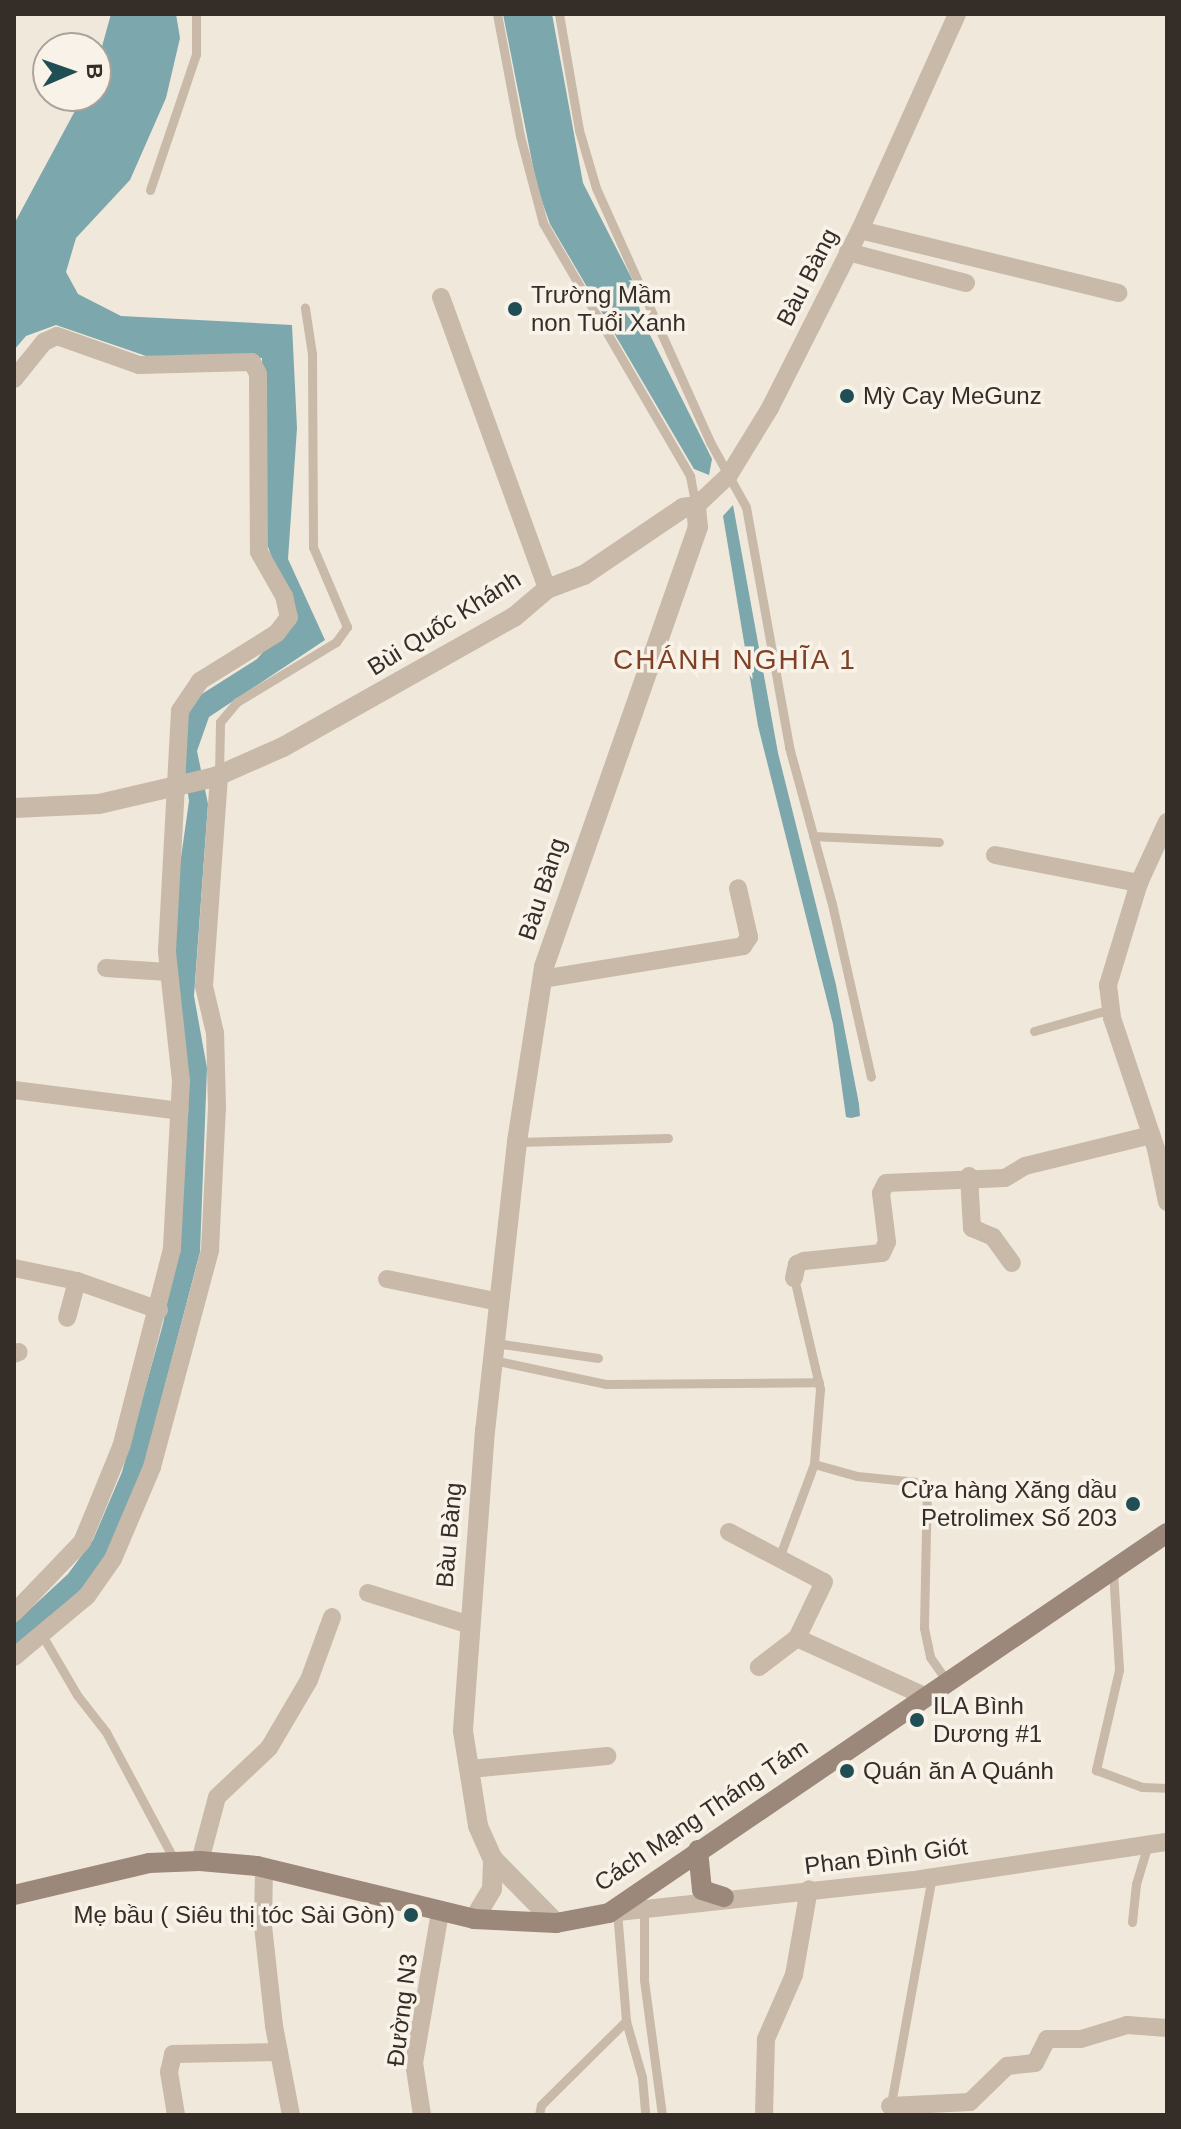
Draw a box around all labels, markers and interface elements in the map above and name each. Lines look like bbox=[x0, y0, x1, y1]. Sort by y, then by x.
north arrow bbox=[32, 32, 112, 112]
text: B bbox=[82, 63, 107, 80]
street label: Bàu Bàng bbox=[770, 223, 844, 331]
place label: Trường Mầm non Tuổi Xanh bbox=[531, 281, 686, 337]
marker: Trường Mầm non Tuổi Xanh bbox=[506, 300, 524, 318]
place label: Mỳ Cay MeGunz bbox=[863, 382, 1042, 410]
marker: Mỳ Cay MeGunz bbox=[838, 387, 856, 405]
street label: Bùi Quốc Khánh bbox=[362, 564, 526, 682]
district label: CHÁNH NGHĨA 1 bbox=[612, 643, 858, 677]
street label: Bàu Bàng bbox=[512, 834, 572, 944]
place label: Cửa hàng Xăng dầu Petrolimex Số 203 bbox=[901, 1476, 1117, 1532]
street label: Bàu Bàng bbox=[430, 1481, 468, 1589]
marker: Cửa hàng Xăng dầu Petrolimex Số 203 bbox=[1124, 1495, 1142, 1513]
place label: ILA Bình Dương #1 bbox=[933, 1692, 1042, 1748]
marker: ILA Bình Dương #1 bbox=[908, 1711, 926, 1729]
street label: Cách Mạng Tháng Tám bbox=[588, 1733, 814, 1897]
place label: Quán ăn A Quánh bbox=[863, 1757, 1056, 1785]
marker: Quán ăn A Quánh bbox=[838, 1762, 856, 1780]
street label: Phan Đình Giót bbox=[803, 1832, 969, 1880]
place label: Mẹ bầu ( Siêu thị tóc Sài Gòn) bbox=[74, 1901, 395, 1929]
marker: Mẹ bầu ( Siêu thị tóc Sài Gòn) bbox=[402, 1906, 420, 1924]
street label: Đường N3 bbox=[381, 1952, 423, 2068]

